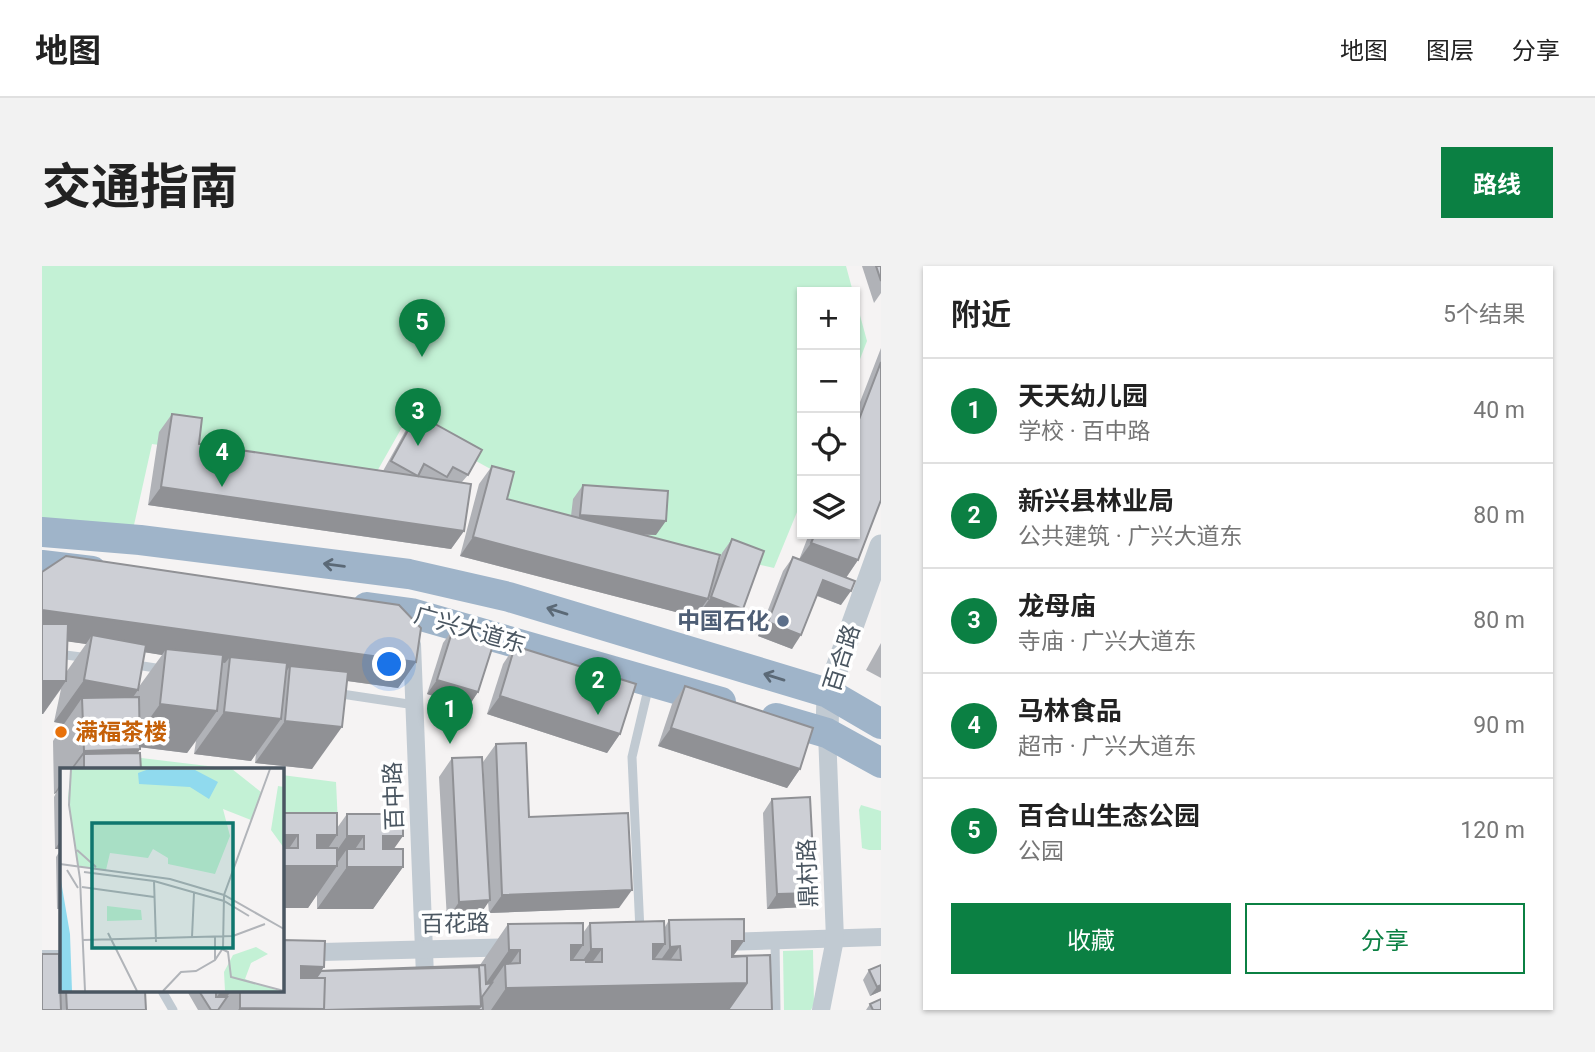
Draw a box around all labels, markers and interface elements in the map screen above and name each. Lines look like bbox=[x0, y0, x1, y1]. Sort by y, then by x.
text: 地图 bbox=[35, 31, 101, 70]
text: 地图 bbox=[1340, 37, 1388, 65]
text: 图层 bbox=[1426, 37, 1474, 65]
text: 分享 bbox=[1512, 37, 1560, 65]
button: 路线 bbox=[1441, 147, 1553, 218]
text: 交通指南 bbox=[42, 159, 238, 216]
map controls bbox=[797, 287, 860, 539]
button: + bbox=[797, 287, 860, 350]
text: 附近 bbox=[951, 297, 1011, 332]
pin: 5 bbox=[399, 299, 445, 357]
text: 5个结果 bbox=[1443, 301, 1525, 328]
button: − bbox=[797, 350, 860, 413]
text: 天天幼儿园 bbox=[1018, 381, 1148, 411]
pin: 3 bbox=[395, 388, 441, 446]
text: 1 bbox=[967, 397, 981, 424]
text: 40 m bbox=[1473, 397, 1525, 424]
button: locate bbox=[797, 413, 860, 476]
text: 学校 · 百中路 bbox=[1018, 418, 1150, 445]
pin: 4 bbox=[199, 429, 245, 487]
button: layers bbox=[797, 476, 860, 539]
text: 新兴县林业局 bbox=[1018, 486, 1174, 516]
text: 2 bbox=[967, 502, 981, 529]
text: 80 m bbox=[1473, 502, 1525, 529]
text: 公共建筑 · 广兴大道东 bbox=[1018, 523, 1242, 550]
one-way arrow bbox=[323, 558, 346, 571]
text: 龙母庙 bbox=[1018, 591, 1096, 621]
street label: 广兴大道东 bbox=[411, 601, 529, 659]
one-way arrow bbox=[546, 604, 568, 616]
text: 3 bbox=[967, 607, 981, 634]
text: 80 m bbox=[1473, 607, 1525, 634]
place label: 中国石化 bbox=[677, 608, 769, 635]
marker: 中国石化 bbox=[775, 613, 791, 629]
street label: 百合路 bbox=[818, 621, 866, 695]
text: 寺庙 · 广兴大道东 bbox=[1018, 628, 1196, 655]
your location bbox=[372, 647, 406, 681]
pin: 2 bbox=[575, 657, 621, 715]
one-way arrow bbox=[764, 670, 786, 682]
pin: 1 bbox=[427, 686, 473, 744]
text: 马林食品 bbox=[1018, 696, 1122, 726]
text: 4 bbox=[967, 712, 981, 739]
text: 90 m bbox=[1473, 712, 1525, 739]
place label: 满福茶楼 bbox=[75, 719, 167, 746]
marker: 满福茶楼 bbox=[53, 724, 69, 740]
text: 超市 · 广兴大道东 bbox=[1018, 733, 1196, 760]
street label: 百中路 bbox=[379, 761, 409, 831]
inset map bbox=[60, 768, 284, 992]
text: 百合山生态公园 bbox=[1018, 801, 1200, 831]
text: 5 bbox=[967, 817, 981, 844]
text: 120 m bbox=[1460, 817, 1525, 844]
street label: 鼎村路 bbox=[793, 838, 823, 908]
text: 公园 bbox=[1018, 838, 1064, 865]
button: 收藏 bbox=[951, 903, 1231, 974]
button: 分享 bbox=[1245, 903, 1525, 974]
street label: 百花路 bbox=[420, 910, 490, 938]

